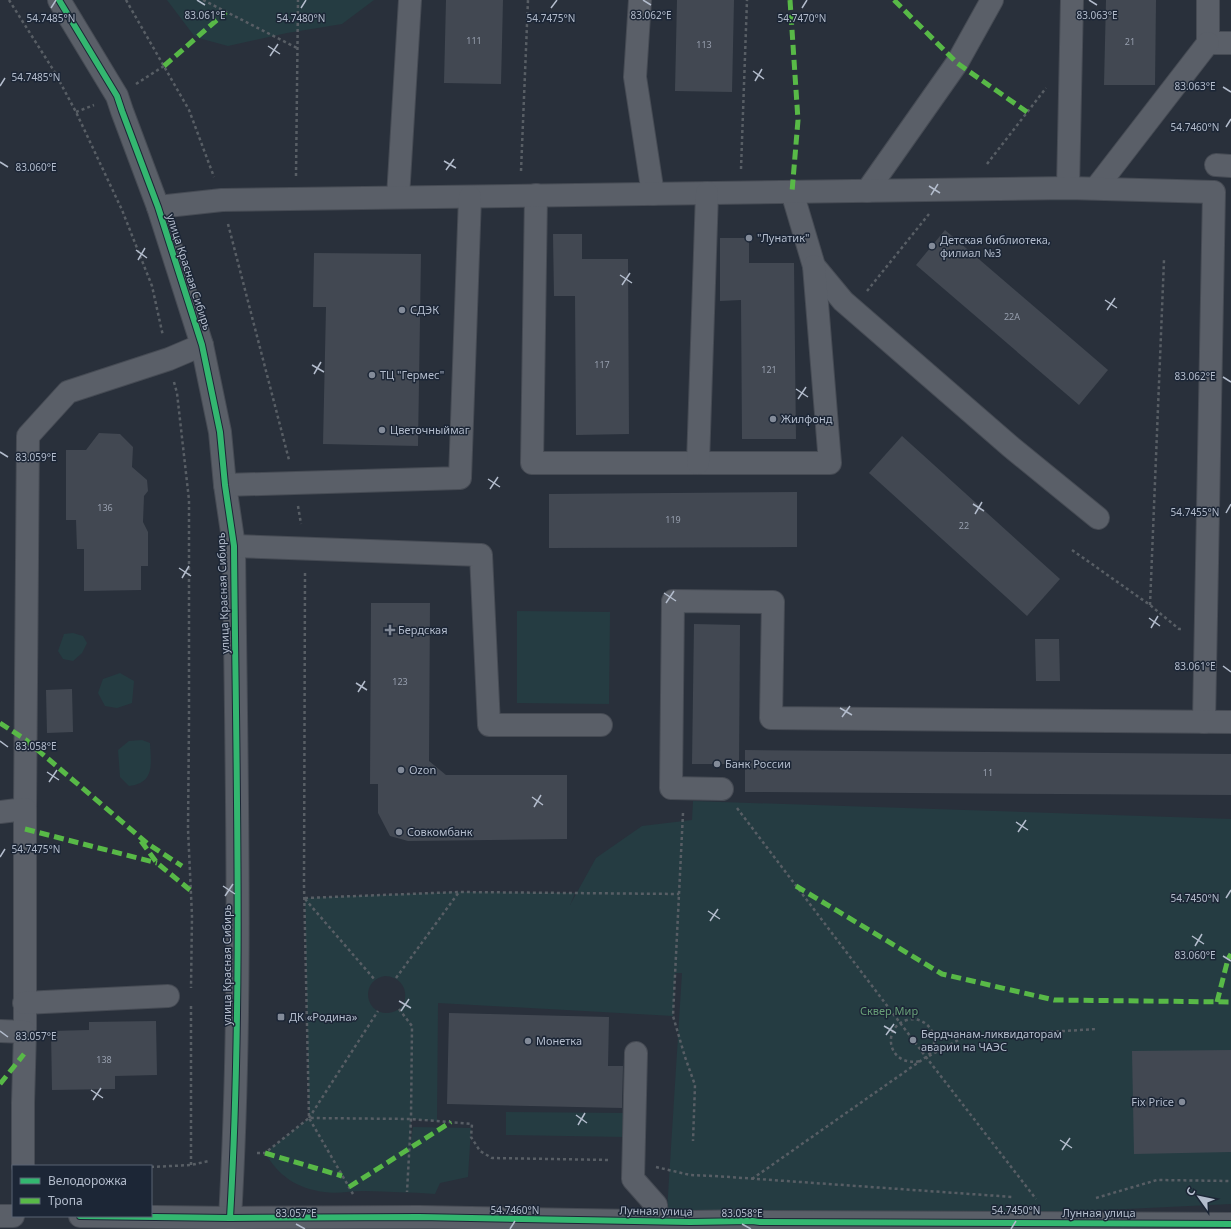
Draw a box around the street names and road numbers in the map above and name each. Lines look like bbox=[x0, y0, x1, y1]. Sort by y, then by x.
street label: улица Красная Сибирь bbox=[164, 212, 215, 332]
street label: улица Красная Сибирь bbox=[213, 532, 232, 654]
street label: улица Красная Сибирь bbox=[219, 904, 234, 1026]
street label: Лунная улица bbox=[619, 1202, 693, 1219]
street label: Лунная улица bbox=[1062, 1205, 1136, 1220]

